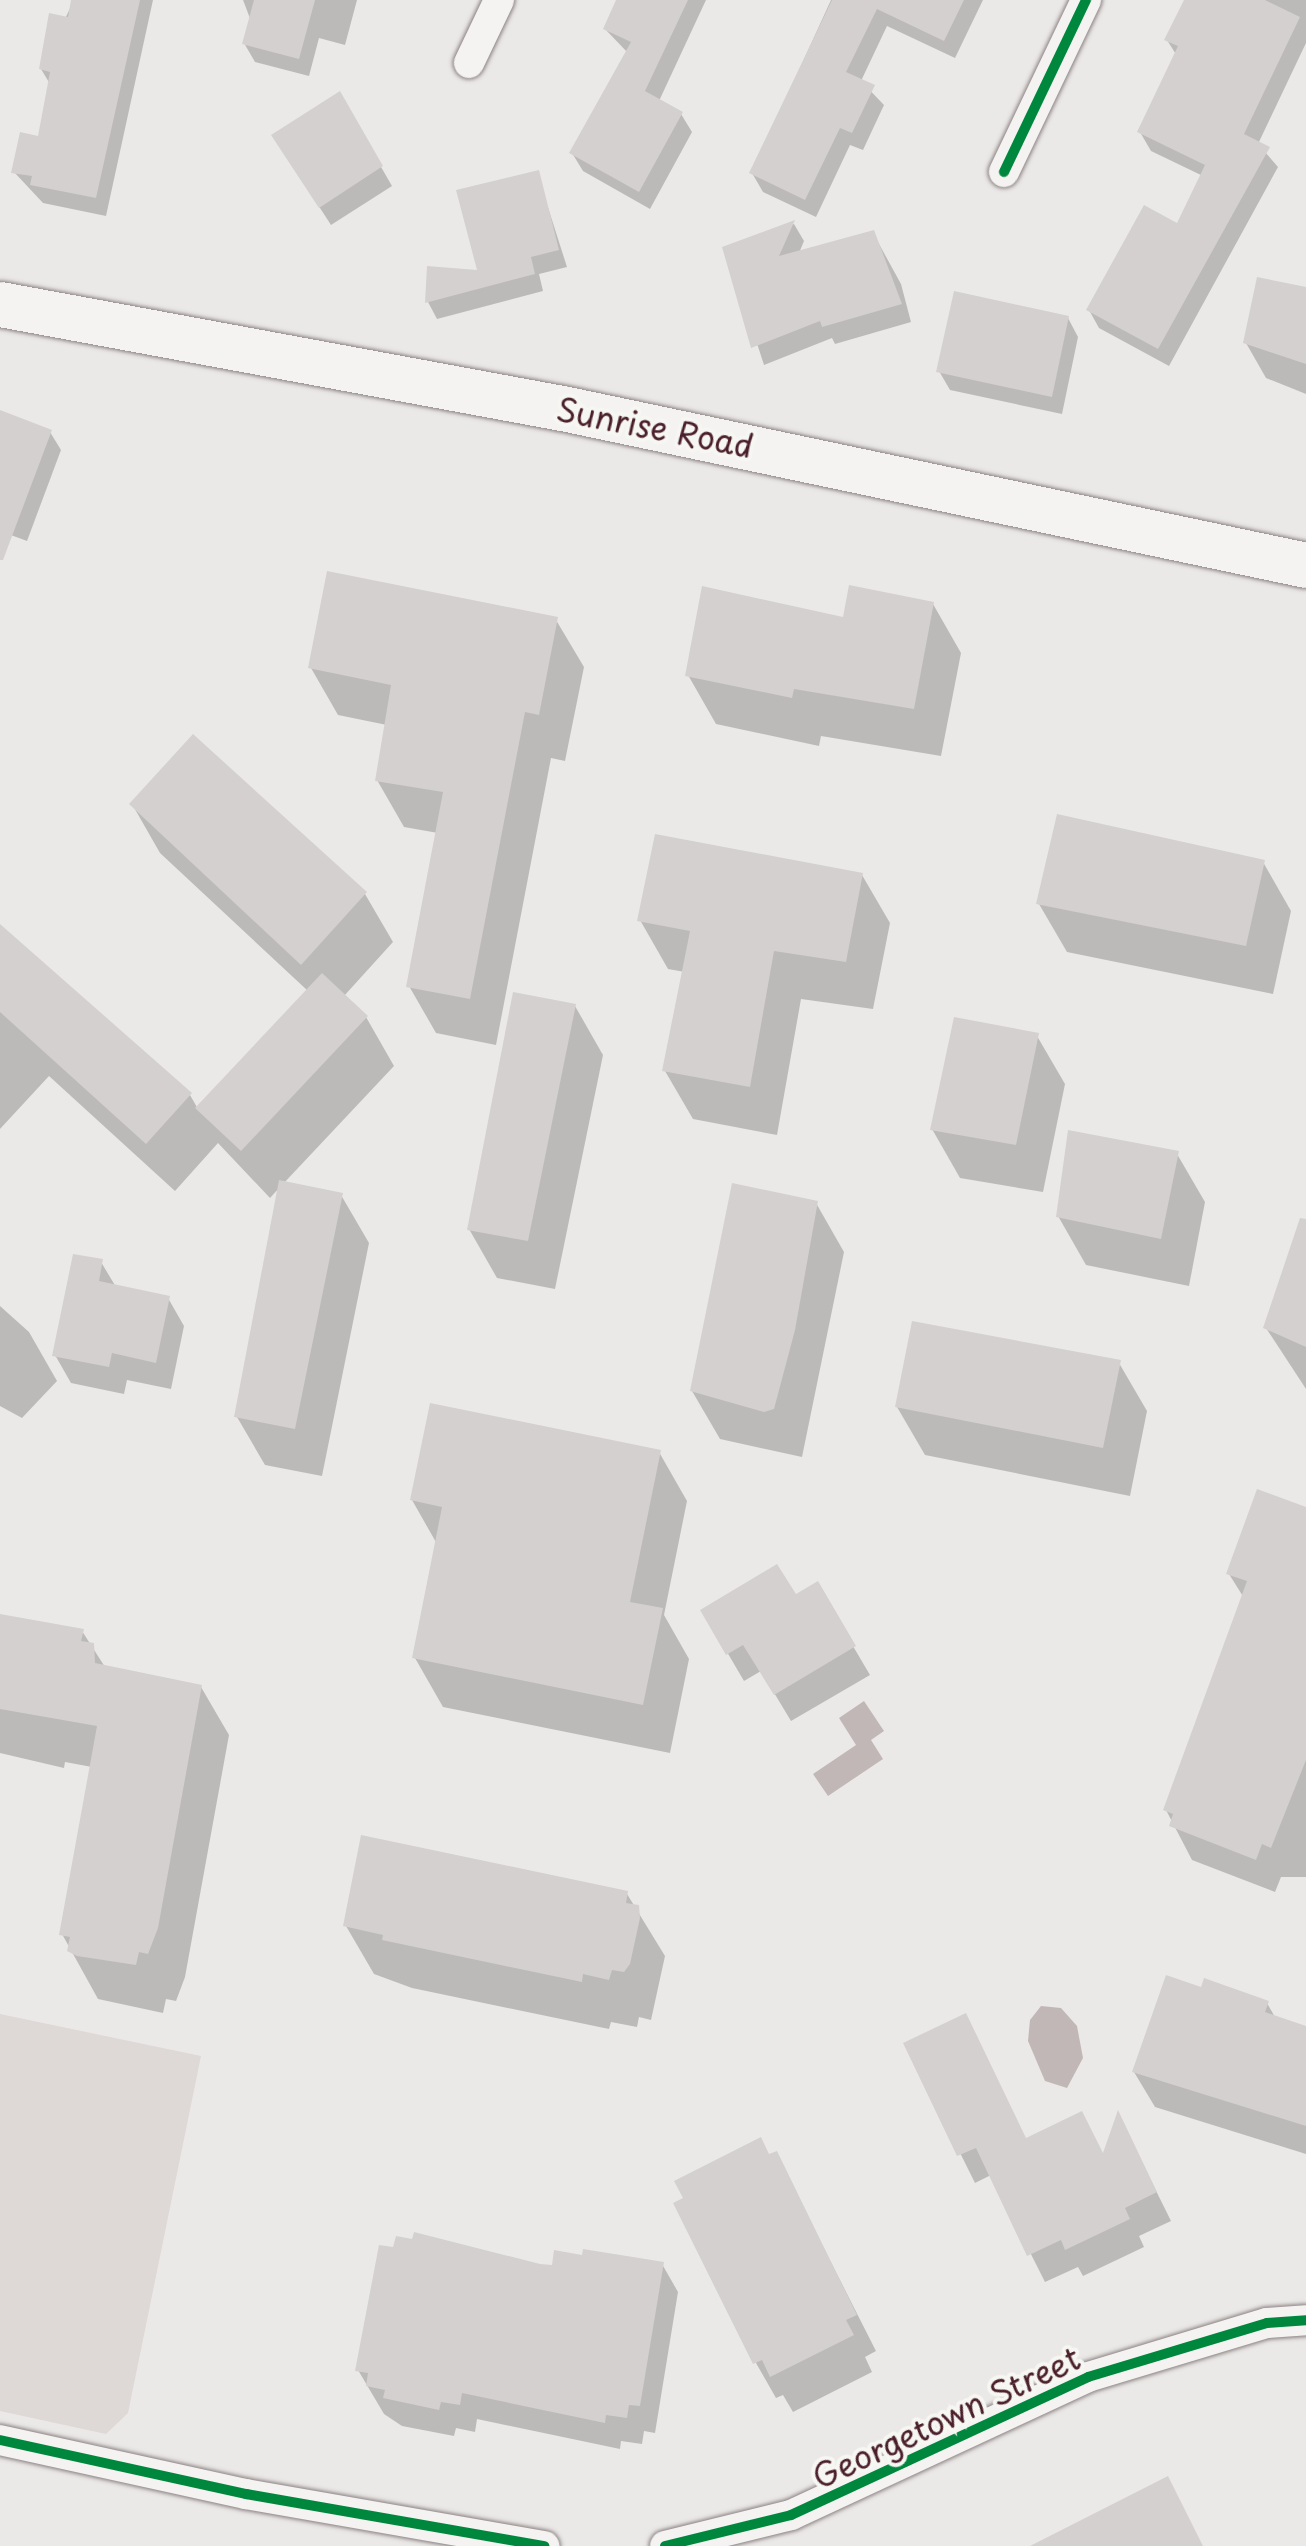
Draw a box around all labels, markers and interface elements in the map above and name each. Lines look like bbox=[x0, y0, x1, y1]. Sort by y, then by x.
street label: Sunrise Road bbox=[553, 389, 757, 465]
street label: Georgetown Street bbox=[806, 2338, 1086, 2496]

